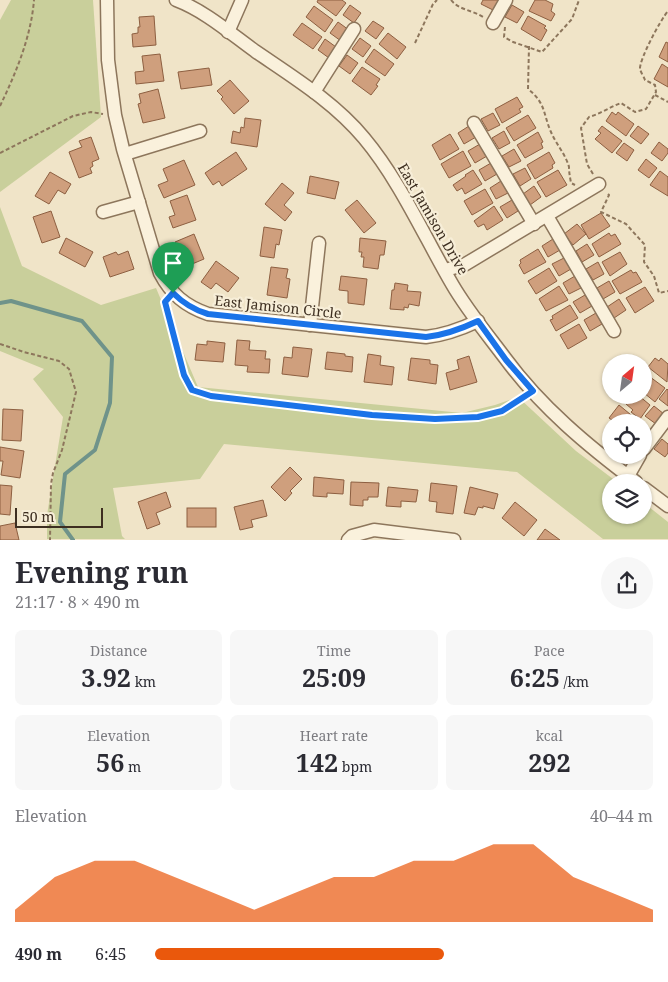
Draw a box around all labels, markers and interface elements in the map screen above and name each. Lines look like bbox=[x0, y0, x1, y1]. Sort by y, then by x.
street label: East Jamison Drive bbox=[394, 159, 473, 278]
pin bbox=[152, 242, 194, 293]
icon: arrive bbox=[159, 249, 187, 277]
street label: East Jamison Circle bbox=[214, 290, 342, 323]
north arrow bbox=[602, 354, 652, 404]
map controls bbox=[602, 354, 652, 524]
button: locate bbox=[602, 414, 652, 464]
button: layers bbox=[602, 474, 652, 524]
scale bar bbox=[15, 504, 102, 528]
text: 50 m bbox=[22, 507, 55, 526]
text: Evening run bbox=[15, 553, 188, 591]
button: share bbox=[601, 557, 653, 609]
text: 21:17 · 8 × 490 m bbox=[15, 591, 140, 613]
text: Distance bbox=[90, 641, 147, 660]
text: Time bbox=[317, 641, 351, 660]
text: Pace bbox=[534, 641, 565, 660]
text: 3.92 bbox=[81, 660, 131, 694]
text: 25:09 bbox=[302, 660, 366, 694]
text: 6:25 bbox=[510, 660, 560, 694]
text: km bbox=[131, 672, 156, 691]
text: /km bbox=[560, 672, 589, 691]
text: Elevation bbox=[87, 726, 150, 745]
text: Heart rate bbox=[300, 726, 368, 745]
text: kcal bbox=[536, 726, 563, 745]
text: 56 bbox=[96, 745, 124, 779]
text: 142 bbox=[296, 745, 338, 779]
text: 292 bbox=[528, 745, 571, 779]
text: m bbox=[124, 757, 141, 776]
text: bpm bbox=[338, 757, 372, 776]
text: Elevation bbox=[15, 805, 87, 827]
text: 40–44 m bbox=[590, 805, 653, 827]
text: 490 m bbox=[15, 943, 62, 965]
text: 6:45 bbox=[95, 943, 126, 965]

